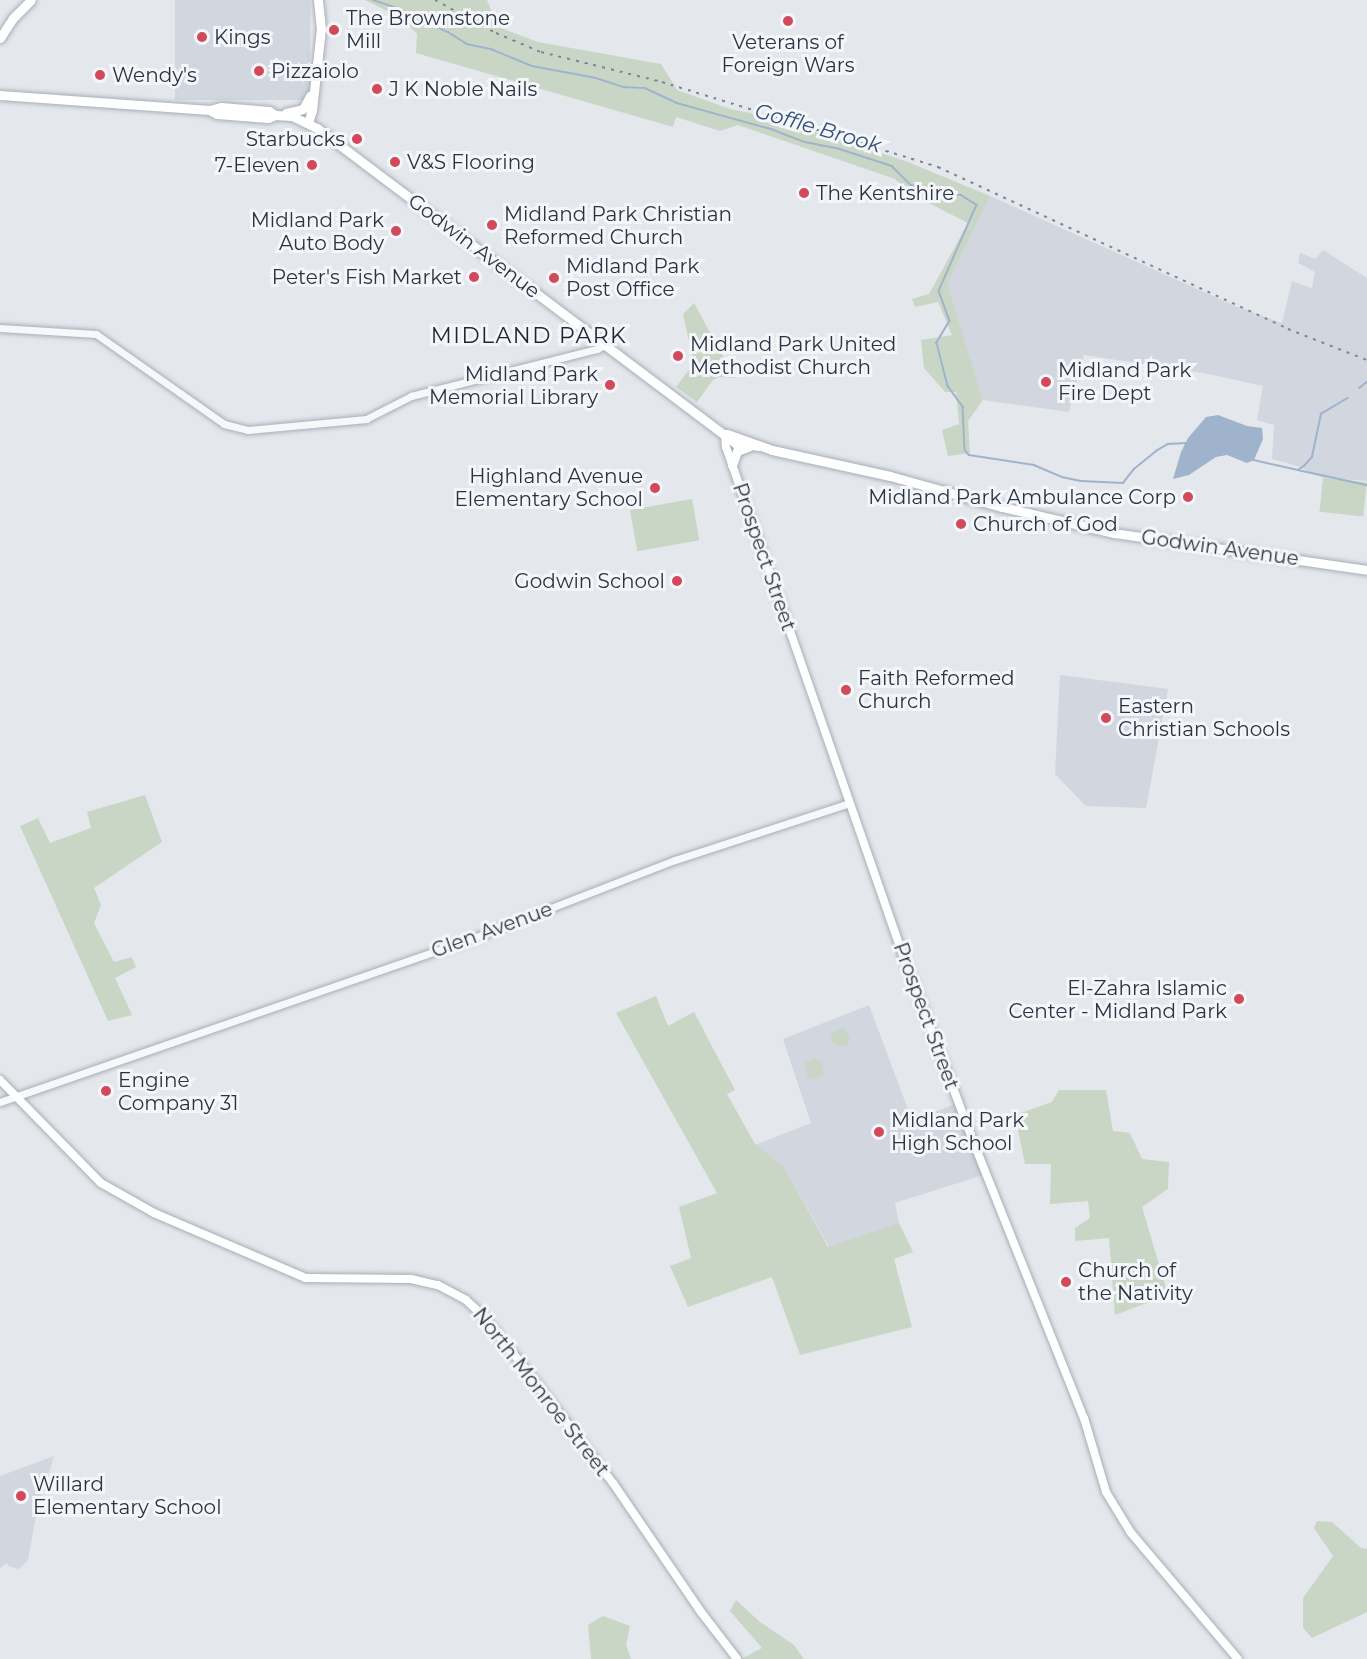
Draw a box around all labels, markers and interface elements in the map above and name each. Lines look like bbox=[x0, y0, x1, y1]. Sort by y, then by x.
place label: The Brownstone Mill bbox=[346, 6, 510, 53]
marker: Veterans of Foreign Wars bbox=[781, 14, 795, 28]
marker: The Brownstone Mill bbox=[327, 23, 341, 37]
place label: Kings bbox=[214, 25, 271, 49]
marker: Kings bbox=[195, 30, 209, 44]
place label: Veterans of Foreign Wars bbox=[721, 30, 855, 77]
place label: Pizzaiolo bbox=[271, 59, 359, 83]
place label: Wendy's bbox=[112, 63, 197, 87]
marker: Pizzaiolo bbox=[252, 64, 266, 78]
marker: Wendy's bbox=[93, 68, 107, 82]
place label: J K Noble Nails bbox=[389, 77, 537, 101]
marker: J K Noble Nails bbox=[370, 82, 384, 96]
water label: Goffle Brook bbox=[752, 98, 884, 158]
place label: Starbucks bbox=[246, 127, 345, 151]
marker: Starbucks bbox=[350, 132, 364, 146]
place label: V&S Flooring bbox=[407, 150, 535, 174]
place label: 7-Eleven bbox=[215, 153, 300, 177]
marker: V&S Flooring bbox=[388, 155, 402, 169]
marker: 7-Eleven bbox=[305, 158, 319, 172]
place label: The Kentshire bbox=[816, 181, 954, 205]
marker: The Kentshire bbox=[797, 186, 811, 200]
street label: Godwin Avenue bbox=[403, 189, 545, 303]
place label: Midland Park Christian Reformed Church bbox=[504, 202, 732, 249]
place label: Midland Park Auto Body bbox=[251, 208, 384, 255]
marker: Midland Park Christian Reformed Church bbox=[485, 218, 499, 232]
marker: Midland Park Auto Body bbox=[389, 224, 403, 238]
place label: Midland Park Post Office bbox=[566, 254, 699, 301]
place label: Peter's Fish Market bbox=[272, 265, 462, 289]
marker: Peter's Fish Market bbox=[467, 270, 481, 284]
marker: Midland Park Post Office bbox=[547, 271, 561, 285]
district label: MIDLAND PARK bbox=[431, 323, 627, 349]
place label: Midland Park United Methodist Church bbox=[690, 332, 896, 379]
marker: Midland Park United Methodist Church bbox=[671, 349, 685, 363]
place label: Midland Park Fire Dept bbox=[1058, 358, 1191, 405]
place label: Midland Park Memorial Library bbox=[429, 362, 598, 409]
marker: Midland Park Fire Dept bbox=[1039, 375, 1053, 389]
marker: Midland Park Memorial Library bbox=[603, 378, 617, 392]
place label: Highland Avenue Elementary School bbox=[454, 464, 643, 511]
street label: Prospect Street bbox=[727, 480, 801, 634]
marker: Highland Avenue Elementary School bbox=[648, 481, 662, 495]
place label: Midland Park Ambulance Corp bbox=[868, 485, 1176, 509]
marker: Midland Park Ambulance Corp bbox=[1181, 490, 1195, 504]
place label: Church of God bbox=[973, 512, 1118, 536]
marker: Church of God bbox=[954, 517, 968, 531]
street label: Godwin Avenue bbox=[1140, 525, 1300, 571]
place label: Godwin School bbox=[514, 569, 665, 593]
marker: Godwin School bbox=[670, 574, 684, 588]
place label: Faith Reformed Church bbox=[858, 666, 1015, 713]
marker: Faith Reformed Church bbox=[839, 683, 853, 697]
place label: Eastern Christian Schools bbox=[1118, 694, 1290, 741]
marker: Eastern Christian Schools bbox=[1099, 711, 1113, 725]
street label: Glen Avenue bbox=[428, 897, 556, 963]
street label: Prospect Street bbox=[888, 939, 964, 1093]
place label: El-Zahra Islamic Center - Midland Park bbox=[1008, 976, 1227, 1023]
marker: El-Zahra Islamic Center - Midland Park bbox=[1232, 992, 1246, 1006]
place label: Engine Company 31 bbox=[118, 1068, 238, 1115]
marker: Engine Company 31 bbox=[99, 1084, 113, 1098]
place label: Midland Park High School bbox=[891, 1108, 1024, 1155]
marker: Midland Park High School bbox=[872, 1125, 886, 1139]
place label: Church of the Nativity bbox=[1078, 1258, 1193, 1305]
marker: Church of the Nativity bbox=[1059, 1275, 1073, 1289]
street label: North Monroe Street bbox=[468, 1303, 614, 1481]
place label: Willard Elementary School bbox=[33, 1472, 222, 1519]
marker: Willard Elementary School bbox=[14, 1489, 28, 1503]

